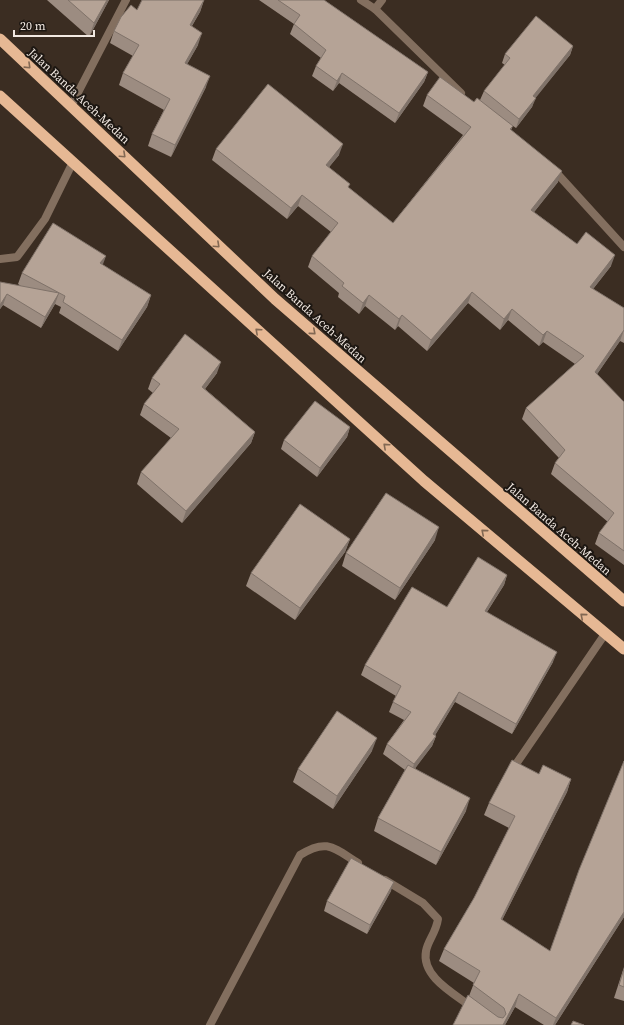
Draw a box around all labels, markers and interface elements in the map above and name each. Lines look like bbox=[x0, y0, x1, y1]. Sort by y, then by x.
scale bar bbox=[14, 12, 94, 38]
text: 20 m bbox=[20, 18, 46, 34]
street label: Jalan Banda Aceh-Medan bbox=[24, 44, 133, 147]
one-way arrow bbox=[23, 61, 31, 68]
one-way arrow bbox=[118, 150, 126, 158]
one-way arrow bbox=[212, 240, 220, 247]
street label: Jalan Banda Aceh-Medan bbox=[259, 265, 370, 367]
one-way arrow bbox=[256, 328, 263, 335]
one-way arrow bbox=[308, 328, 316, 335]
one-way arrow bbox=[383, 444, 391, 451]
street label: Jalan Banda Aceh-Medan bbox=[503, 479, 615, 579]
one-way arrow bbox=[481, 529, 488, 536]
one-way arrow bbox=[580, 613, 587, 620]

